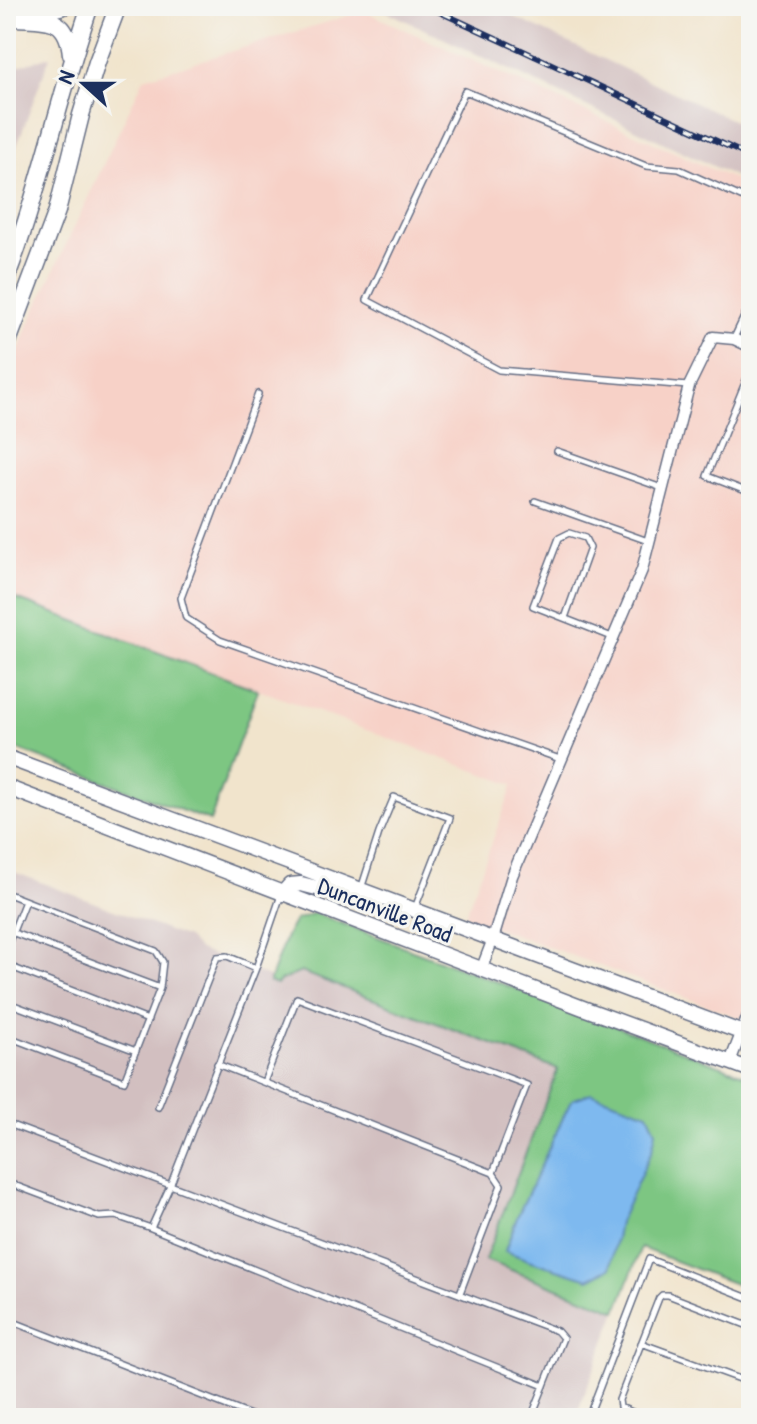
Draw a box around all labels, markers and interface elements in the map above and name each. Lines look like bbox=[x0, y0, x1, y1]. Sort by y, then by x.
north arrow bbox=[44, 44, 124, 124]
text: N bbox=[49, 66, 82, 88]
street label: Duncanville Road bbox=[314, 869, 457, 949]

